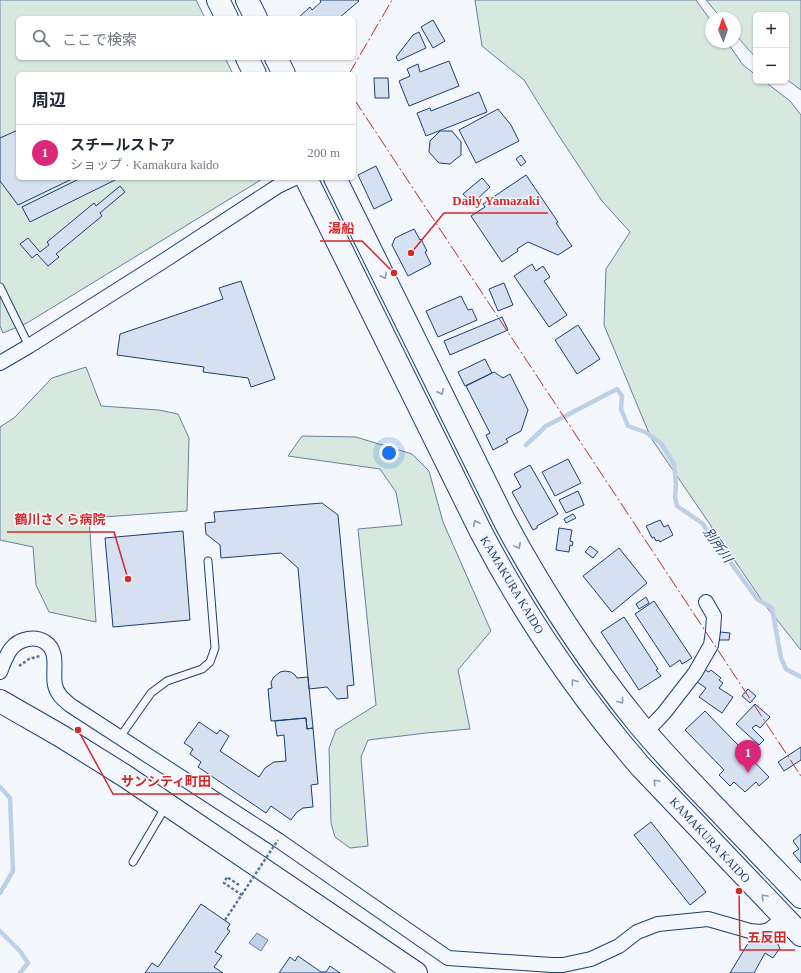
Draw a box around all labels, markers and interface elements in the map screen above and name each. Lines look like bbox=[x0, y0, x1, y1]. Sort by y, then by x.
north arrow bbox=[705, 12, 741, 48]
map controls bbox=[753, 12, 789, 84]
button: + bbox=[753, 12, 789, 48]
search box bbox=[16, 16, 356, 60]
icon: search bbox=[30, 27, 52, 49]
text: ここで検索 bbox=[62, 32, 137, 48]
button: − bbox=[753, 48, 789, 84]
text: 周辺 bbox=[32, 91, 66, 110]
text: スチールストア bbox=[70, 137, 175, 153]
text: 1 bbox=[42, 145, 48, 160]
text: 200 m bbox=[307, 145, 340, 160]
text: ショップ · Kamakura kaido bbox=[70, 157, 219, 172]
callout: Daily Yamazaki bbox=[444, 188, 548, 213]
text: Daily Yamazaki bbox=[452, 193, 540, 208]
callout: 湯船 bbox=[320, 216, 362, 241]
text: 湯船 bbox=[328, 221, 355, 236]
one-way arrow bbox=[379, 271, 387, 279]
one-way arrow bbox=[436, 388, 444, 396]
your location bbox=[379, 443, 399, 463]
callout: 鶴川さくら病院 bbox=[7, 507, 114, 532]
text: 鶴川さくら病院 bbox=[14, 512, 106, 527]
one-way arrow bbox=[473, 520, 481, 528]
water label: 別所川 bbox=[700, 525, 737, 567]
street label: KAMAKURA KAIDO bbox=[477, 534, 547, 637]
one-way arrow bbox=[513, 542, 521, 549]
one-way arrow bbox=[571, 679, 578, 686]
one-way arrow bbox=[616, 696, 623, 703]
pin: 1 bbox=[735, 740, 761, 773]
callout: サンシティ町田 bbox=[113, 769, 220, 794]
text: サンシティ町田 bbox=[121, 774, 211, 789]
one-way arrow bbox=[653, 779, 660, 787]
street label: KAMAKURA KAIDO bbox=[667, 794, 753, 886]
one-way arrow bbox=[761, 894, 769, 902]
callout: 五反田 bbox=[740, 925, 795, 950]
text: 五反田 bbox=[747, 930, 787, 945]

